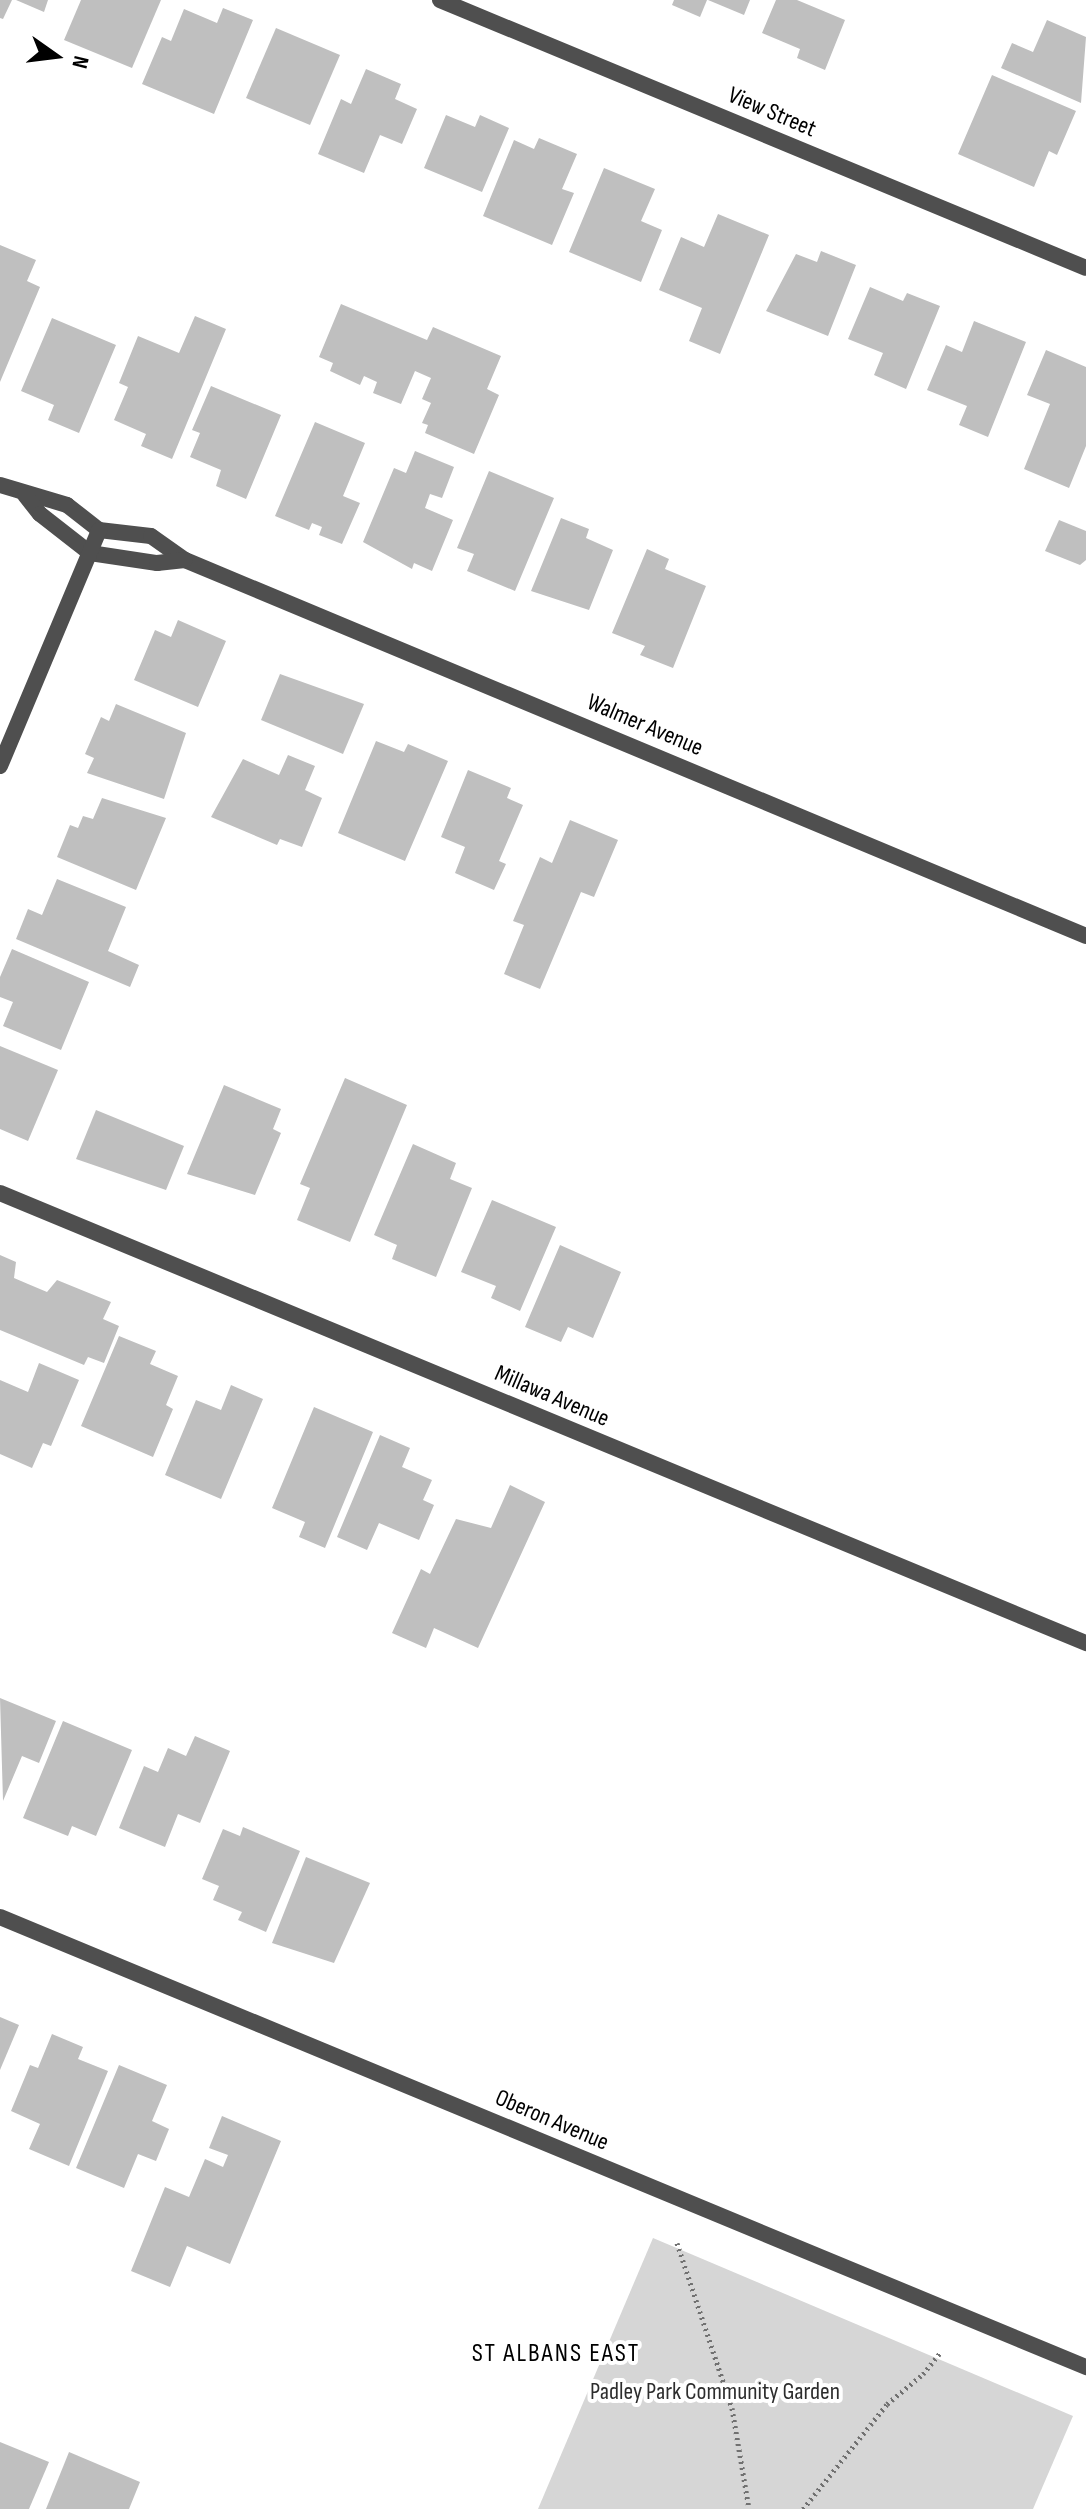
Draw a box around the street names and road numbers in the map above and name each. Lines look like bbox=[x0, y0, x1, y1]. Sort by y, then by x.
street label: View Street bbox=[724, 81, 820, 143]
street label: Walmer Avenue bbox=[583, 688, 707, 762]
street label: Millawa Avenue bbox=[490, 1359, 614, 1433]
street label: Oberon Avenue bbox=[491, 2083, 613, 2157]

